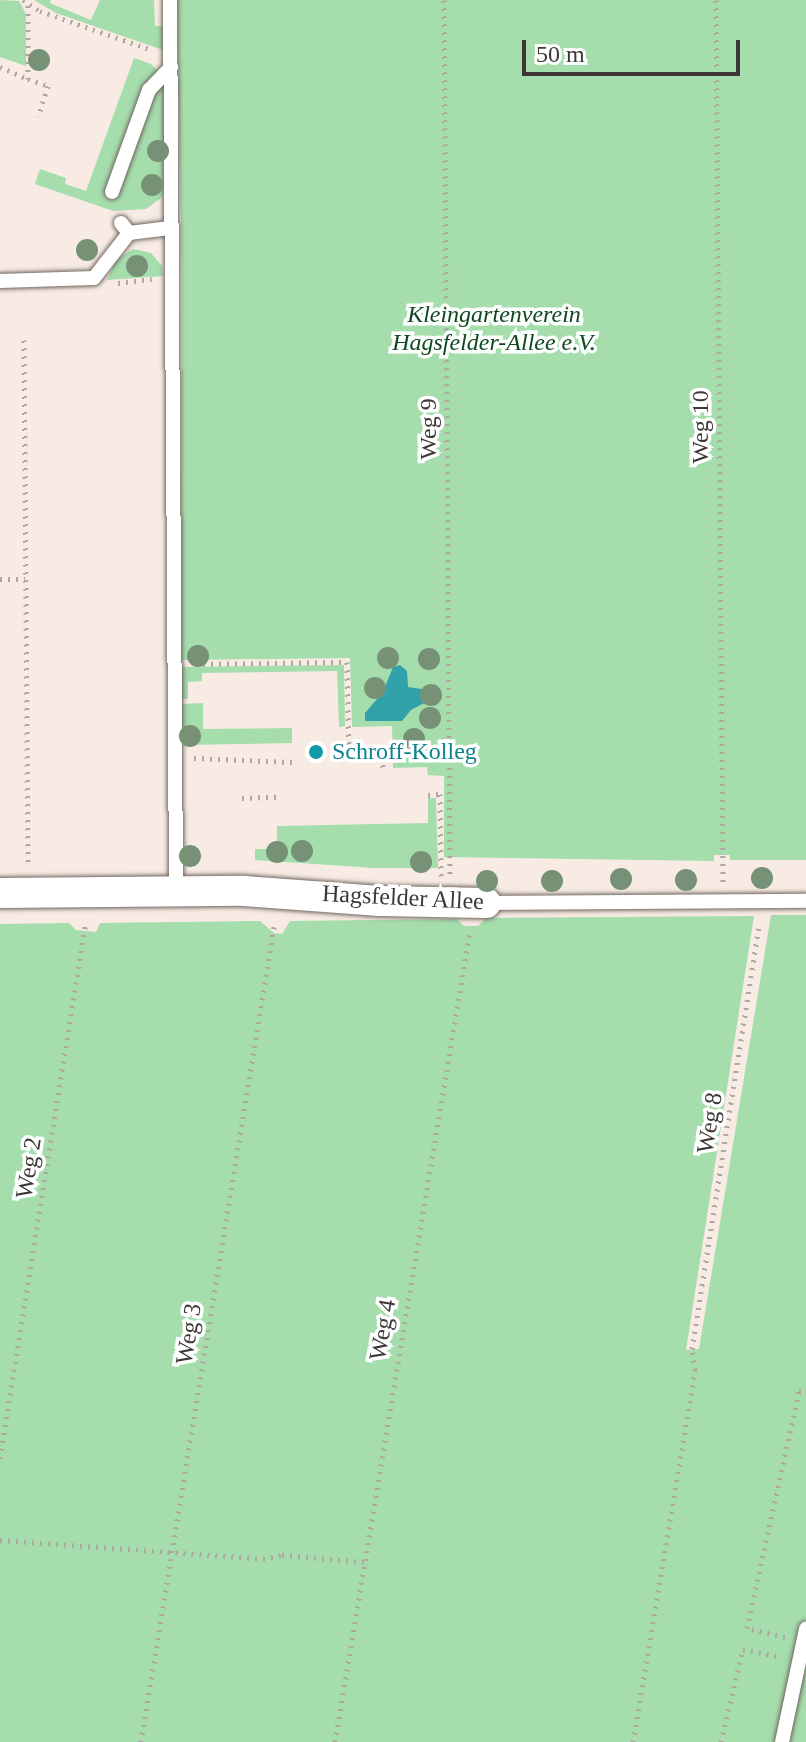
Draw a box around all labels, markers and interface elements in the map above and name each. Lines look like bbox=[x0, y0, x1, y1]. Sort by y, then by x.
scale bar bbox=[526, 24, 744, 74]
text: 50 m bbox=[536, 41, 585, 67]
park label: Kleingartenverein Hagsfelder-Allee e.V. bbox=[392, 301, 596, 357]
street label: Weg 10 bbox=[687, 390, 715, 464]
street label: Weg 9 bbox=[415, 398, 443, 460]
place label: Schroff-Kolleg bbox=[332, 738, 477, 766]
marker: Schroff-Kolleg bbox=[307, 743, 325, 761]
street label: Hagsfelder Allee bbox=[321, 879, 485, 917]
street label: Weg 8 bbox=[691, 1090, 729, 1156]
street label: Weg 2 bbox=[10, 1135, 48, 1201]
street label: Weg 4 bbox=[363, 1297, 403, 1363]
street label: Weg 3 bbox=[170, 1301, 208, 1367]

